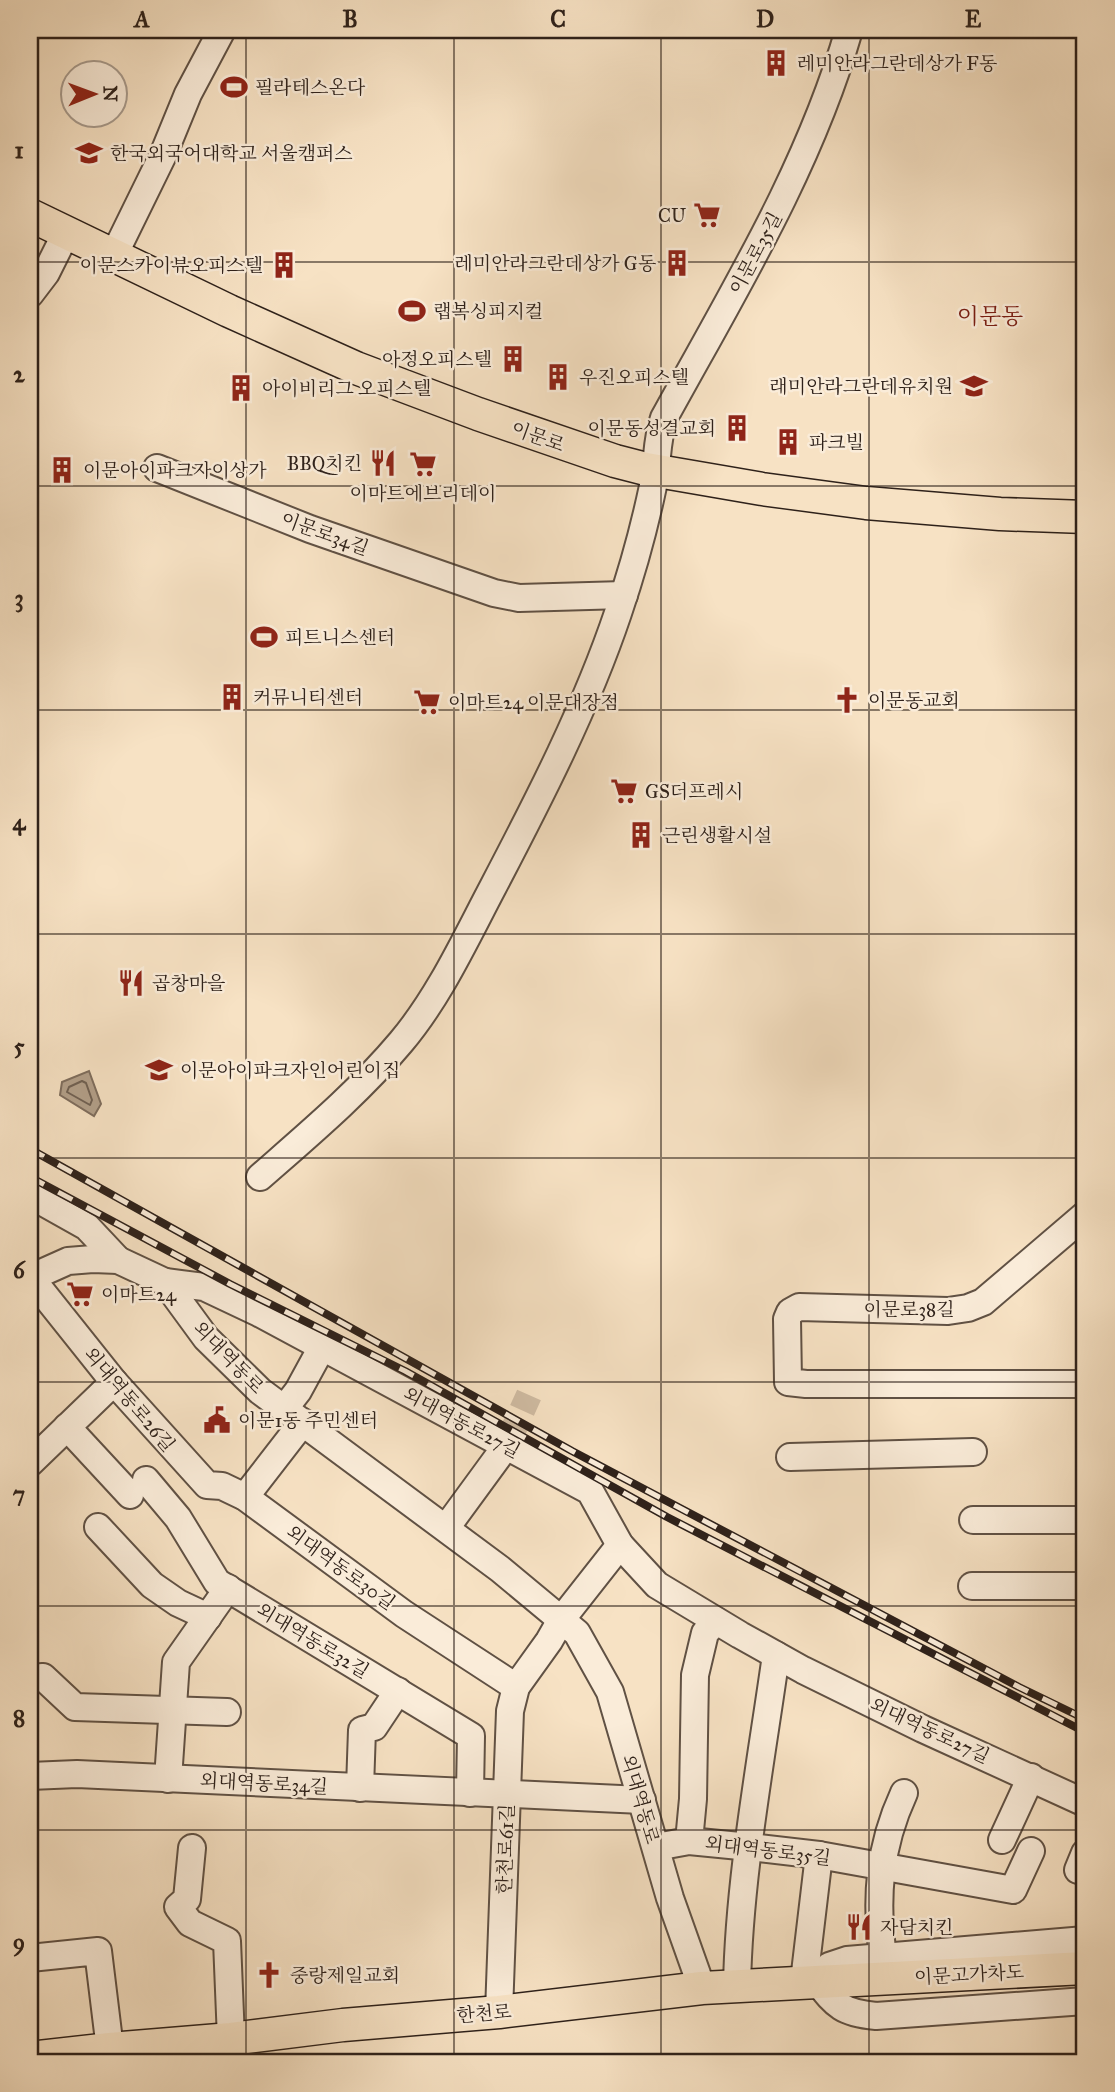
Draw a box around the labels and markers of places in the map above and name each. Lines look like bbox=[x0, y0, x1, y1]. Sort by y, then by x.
building icon: 레미안라그란데상가 F동 bbox=[761, 48, 791, 78]
place label: 레미안라그란데상가 F동 bbox=[797, 52, 998, 75]
sports icon: 필라테스온다 bbox=[219, 72, 249, 102]
place label: 필라테스온다 bbox=[255, 76, 366, 99]
school or university icon: 한국외국어대학교 서울캠퍼스 bbox=[74, 138, 104, 168]
place label: 한국외국어대학교 서울캠퍼스 bbox=[110, 142, 353, 165]
supermarket icon: CU bbox=[692, 200, 722, 230]
place label: CU bbox=[658, 204, 686, 227]
building icon: 레미안라그란데상가 G동 bbox=[662, 248, 692, 278]
building icon: 이문스카이뷰오피스텔 bbox=[269, 250, 299, 280]
place label: 레미안라그란데상가 G동 bbox=[454, 252, 657, 275]
place label: 이문스카이뷰오피스텔 bbox=[79, 254, 263, 277]
sports icon: 랩복싱피지컬 bbox=[397, 296, 427, 326]
place label: 랩복싱피지컬 bbox=[433, 300, 543, 323]
building icon: 아정오피스텔 bbox=[498, 344, 528, 374]
place label: 아정오피스텔 bbox=[382, 348, 492, 371]
building icon: 우진오피스텔 bbox=[543, 362, 573, 392]
place label: 우진오피스텔 bbox=[579, 366, 689, 389]
school or university icon: 래미안라그란데유치원 bbox=[959, 371, 989, 401]
building icon: 아이비리그 오피스텔 bbox=[226, 373, 256, 403]
place label: 래미안라그란데유치원 bbox=[769, 375, 953, 398]
place label: 아이비리그 오피스텔 bbox=[262, 377, 431, 400]
building icon: 이문동성결교회 bbox=[722, 413, 752, 443]
place label: 이문동성결교회 bbox=[588, 417, 716, 440]
building icon: 파크빌 bbox=[773, 427, 803, 457]
place label: 파크빌 bbox=[809, 431, 864, 454]
restaurant icon: BBQ치킨 bbox=[368, 448, 398, 478]
supermarket icon: 이마트에브리데이 bbox=[408, 449, 438, 479]
place label: BBQ치킨 bbox=[287, 452, 362, 475]
building icon: 이문아이파크자이상가 bbox=[47, 455, 77, 485]
place label: 이문아이파크자이상가 bbox=[83, 459, 267, 482]
place label: 이마트에브리데이 bbox=[350, 482, 496, 505]
sports icon: 피트니스센터 bbox=[249, 622, 279, 652]
place label: 피트니스센터 bbox=[285, 626, 395, 649]
building icon: 커뮤니티센터 bbox=[217, 682, 247, 712]
church icon: 이문동교회 bbox=[832, 685, 862, 715]
place label: 커뮤니티센터 bbox=[253, 686, 363, 709]
supermarket icon: 이마트24 이문대장점 bbox=[412, 687, 442, 717]
place label: 이문동교회 bbox=[868, 689, 960, 712]
place label: 이마트24 이문대장점 bbox=[448, 691, 619, 714]
supermarket icon: GS더프레시 bbox=[609, 776, 639, 806]
place label: GS더프레시 bbox=[645, 780, 743, 803]
building icon: 근린생활시설 bbox=[626, 820, 656, 850]
place label: 근린생활시설 bbox=[662, 824, 772, 847]
restaurant icon: 곱창마을 bbox=[116, 968, 146, 998]
place label: 곱창마을 bbox=[152, 972, 225, 995]
school or university icon: 이문아이파크자인어린이집 bbox=[144, 1055, 174, 1085]
place label: 이문아이파크자인어린이집 bbox=[180, 1059, 400, 1082]
supermarket icon: 이마트24 bbox=[65, 1279, 95, 1309]
place label: 이마트24 bbox=[101, 1283, 176, 1306]
public building icon: 이문1동 주민센터 bbox=[202, 1405, 232, 1435]
place label: 이문1동 주민센터 bbox=[238, 1409, 378, 1432]
restaurant icon: 자담치킨 bbox=[844, 1912, 874, 1942]
place label: 자담치킨 bbox=[880, 1916, 953, 1939]
church icon: 중랑제일교회 bbox=[254, 1960, 284, 1990]
place label: 중랑제일교회 bbox=[290, 1964, 400, 1987]

